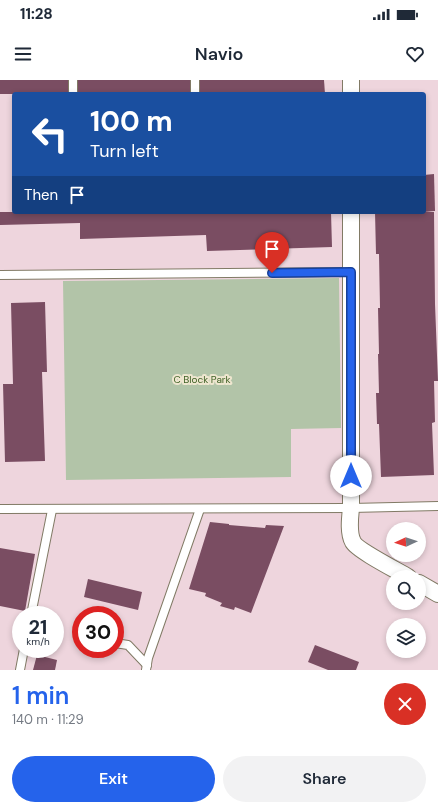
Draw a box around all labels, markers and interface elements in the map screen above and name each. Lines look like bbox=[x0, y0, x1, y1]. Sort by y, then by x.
text: 11:28 bbox=[20, 4, 53, 24]
text: Navio bbox=[195, 42, 243, 66]
icon: menu bbox=[12, 43, 34, 65]
icon: heart bbox=[404, 43, 426, 65]
text: 100 m bbox=[90, 103, 173, 140]
icon: left bbox=[24, 108, 76, 160]
text: Turn left bbox=[90, 139, 159, 163]
icon: arrive bbox=[66, 184, 88, 206]
text: Then bbox=[24, 185, 58, 205]
pin bbox=[255, 232, 289, 273]
icon: arrive bbox=[261, 238, 283, 260]
park label: C Block Park bbox=[173, 373, 231, 386]
position arrow bbox=[330, 455, 372, 497]
north arrow bbox=[386, 522, 426, 562]
map controls bbox=[386, 522, 426, 658]
button: search bbox=[386, 570, 426, 610]
speed limit sign: 30 bbox=[72, 606, 124, 658]
text: 21 bbox=[29, 614, 47, 640]
button: layers bbox=[386, 618, 426, 658]
text: km/h bbox=[26, 635, 50, 648]
text: 1 min bbox=[12, 680, 69, 711]
button: close bbox=[384, 683, 426, 725]
text: 140 m · 11:29 bbox=[12, 711, 84, 728]
button: Exit bbox=[12, 756, 215, 802]
button: Share bbox=[223, 756, 426, 802]

